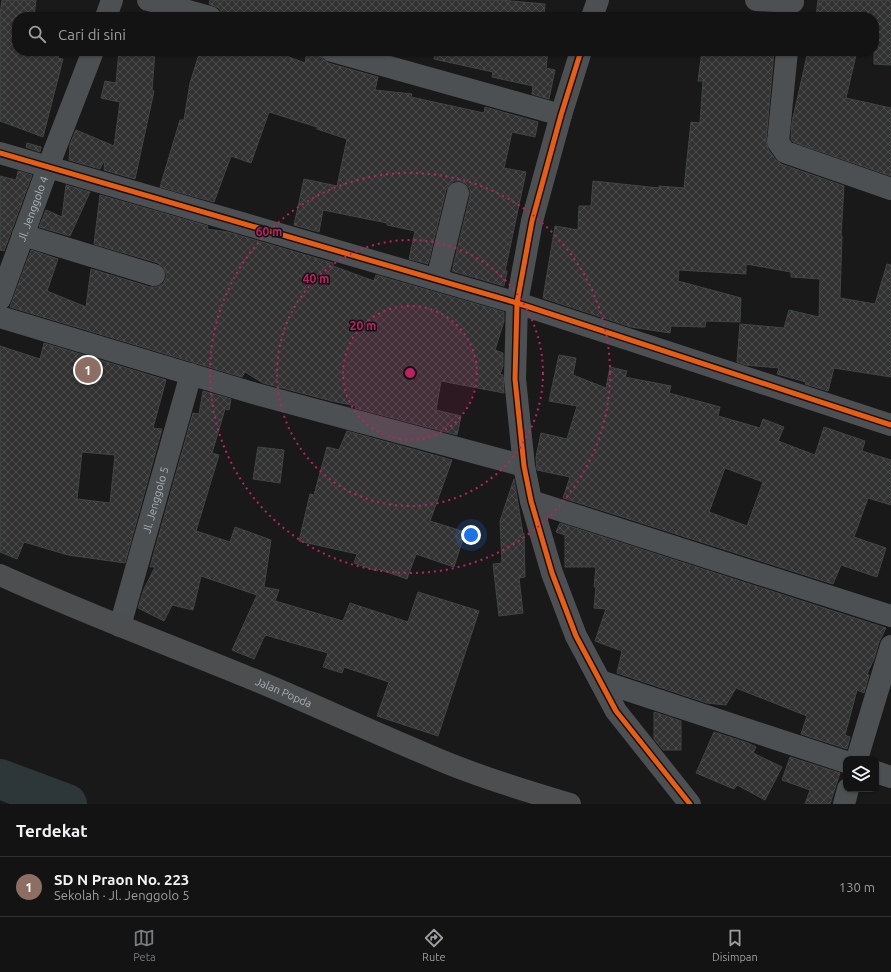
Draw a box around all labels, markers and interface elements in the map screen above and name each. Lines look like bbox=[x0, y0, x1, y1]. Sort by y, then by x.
search box bbox=[12, 12, 879, 56]
icon: search bbox=[26, 23, 48, 45]
text: Cari di sini bbox=[58, 26, 126, 43]
street label: Jl. Jenggolo 4 bbox=[15, 175, 50, 243]
text: 60 m bbox=[256, 225, 282, 238]
text: 40 m bbox=[303, 272, 329, 285]
text: 20 m bbox=[350, 319, 376, 332]
pin: 1 bbox=[75, 355, 101, 385]
centre of rings bbox=[403, 366, 417, 380]
street label: Jl. Jenggolo 5 bbox=[140, 465, 171, 535]
your location bbox=[461, 525, 481, 545]
street label: Jalan Popda bbox=[254, 675, 314, 710]
map controls bbox=[843, 756, 879, 792]
button: layers bbox=[843, 756, 879, 792]
text: Terdekat bbox=[16, 821, 88, 840]
text: SD N Praon No. 223 bbox=[54, 871, 189, 888]
text: 1 bbox=[25, 880, 33, 894]
text: 130 m bbox=[839, 880, 875, 894]
text: Sekolah · Jl. Jenggolo 5 bbox=[54, 888, 189, 902]
tab: Peta bbox=[133, 927, 156, 963]
tab: Rute bbox=[422, 927, 446, 963]
tab: Disimpan bbox=[712, 927, 758, 963]

